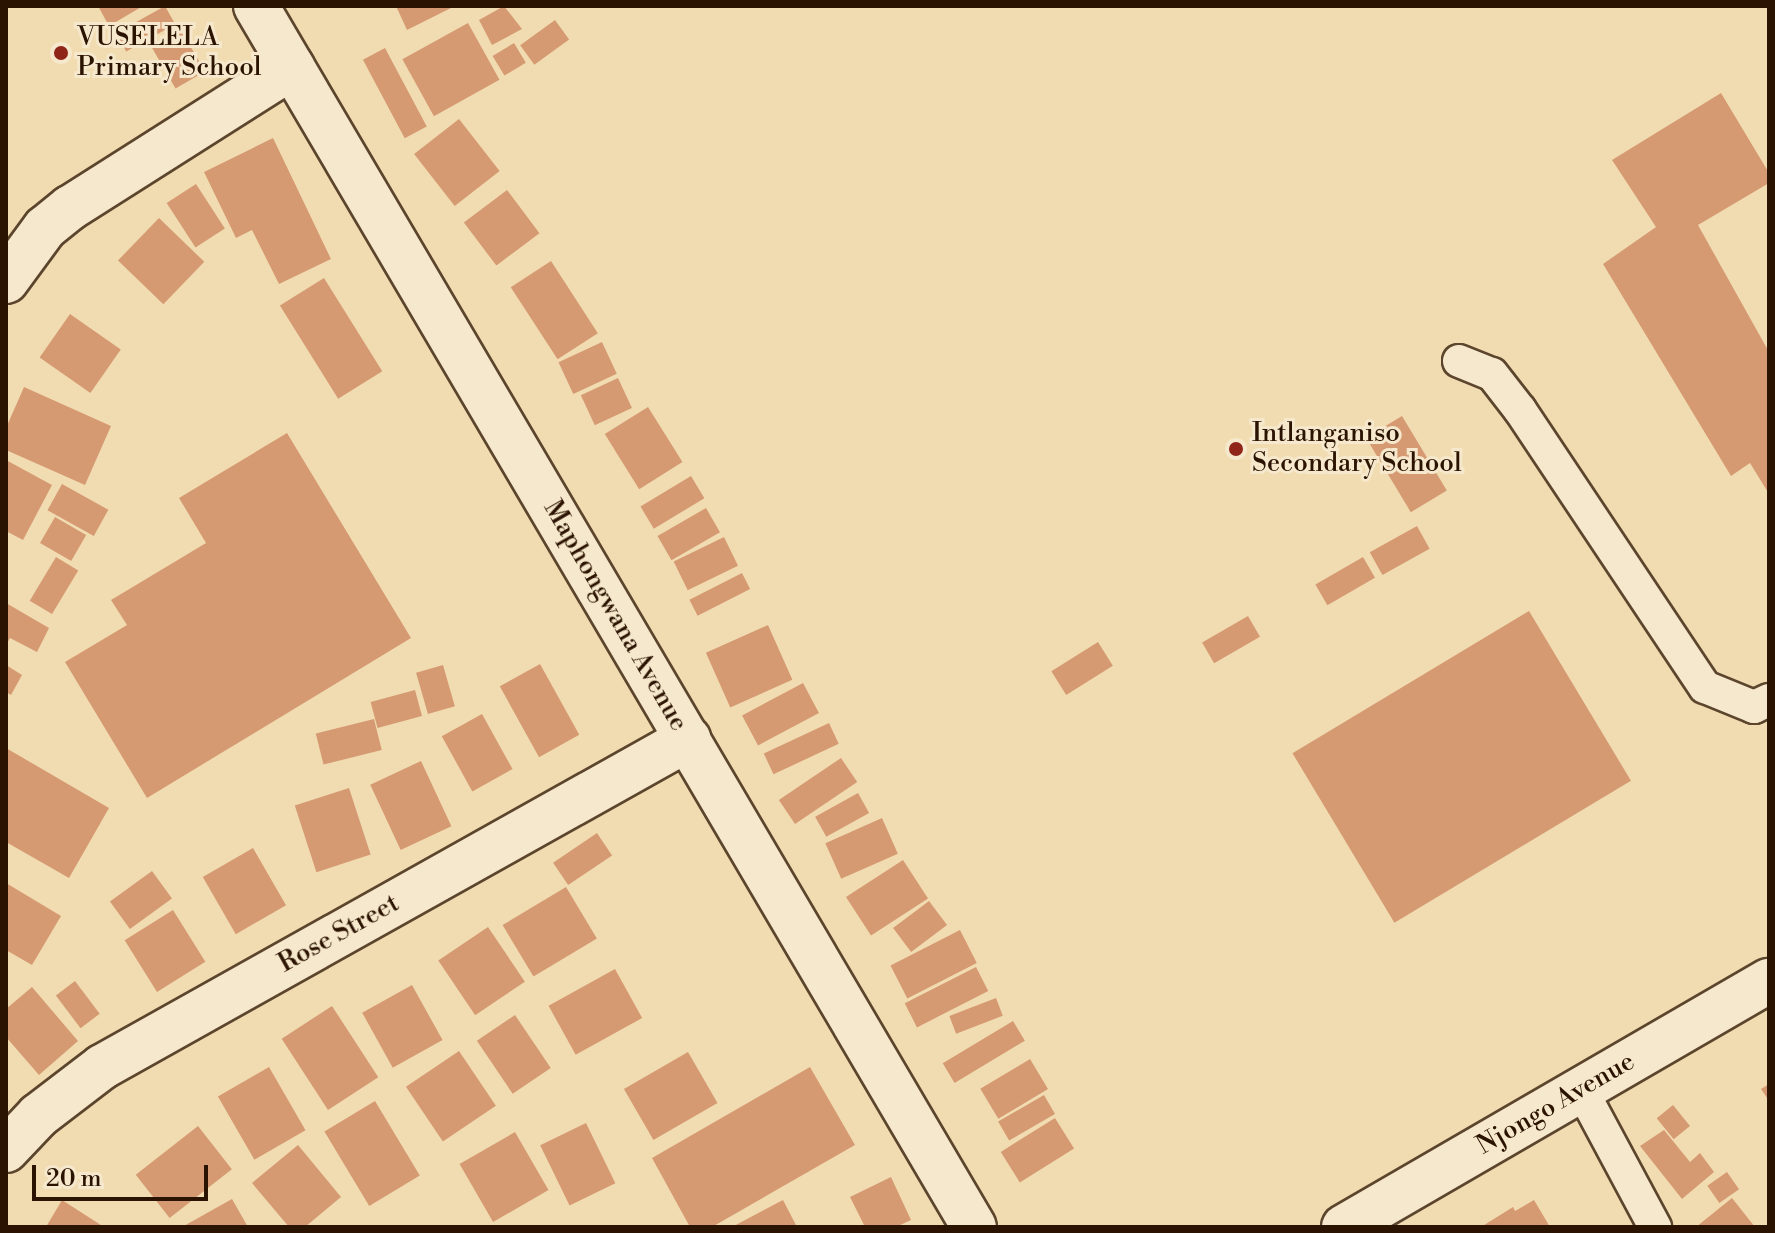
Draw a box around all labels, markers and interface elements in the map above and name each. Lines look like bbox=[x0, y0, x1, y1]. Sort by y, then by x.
place label: VUSELELA Primary School bbox=[77, 22, 261, 84]
marker: VUSELELA Primary School bbox=[52, 44, 70, 62]
place label: Intlanganiso Secondary School bbox=[1252, 418, 1462, 480]
marker: Intlanganiso Secondary School bbox=[1227, 440, 1245, 458]
street label: Maphongwana Avenue bbox=[536, 495, 694, 737]
street label: Rose Street bbox=[273, 888, 405, 980]
street label: Njongo Avenue bbox=[1471, 1046, 1641, 1162]
scale bar bbox=[36, 1149, 212, 1199]
text: 20 m bbox=[46, 1164, 102, 1194]

